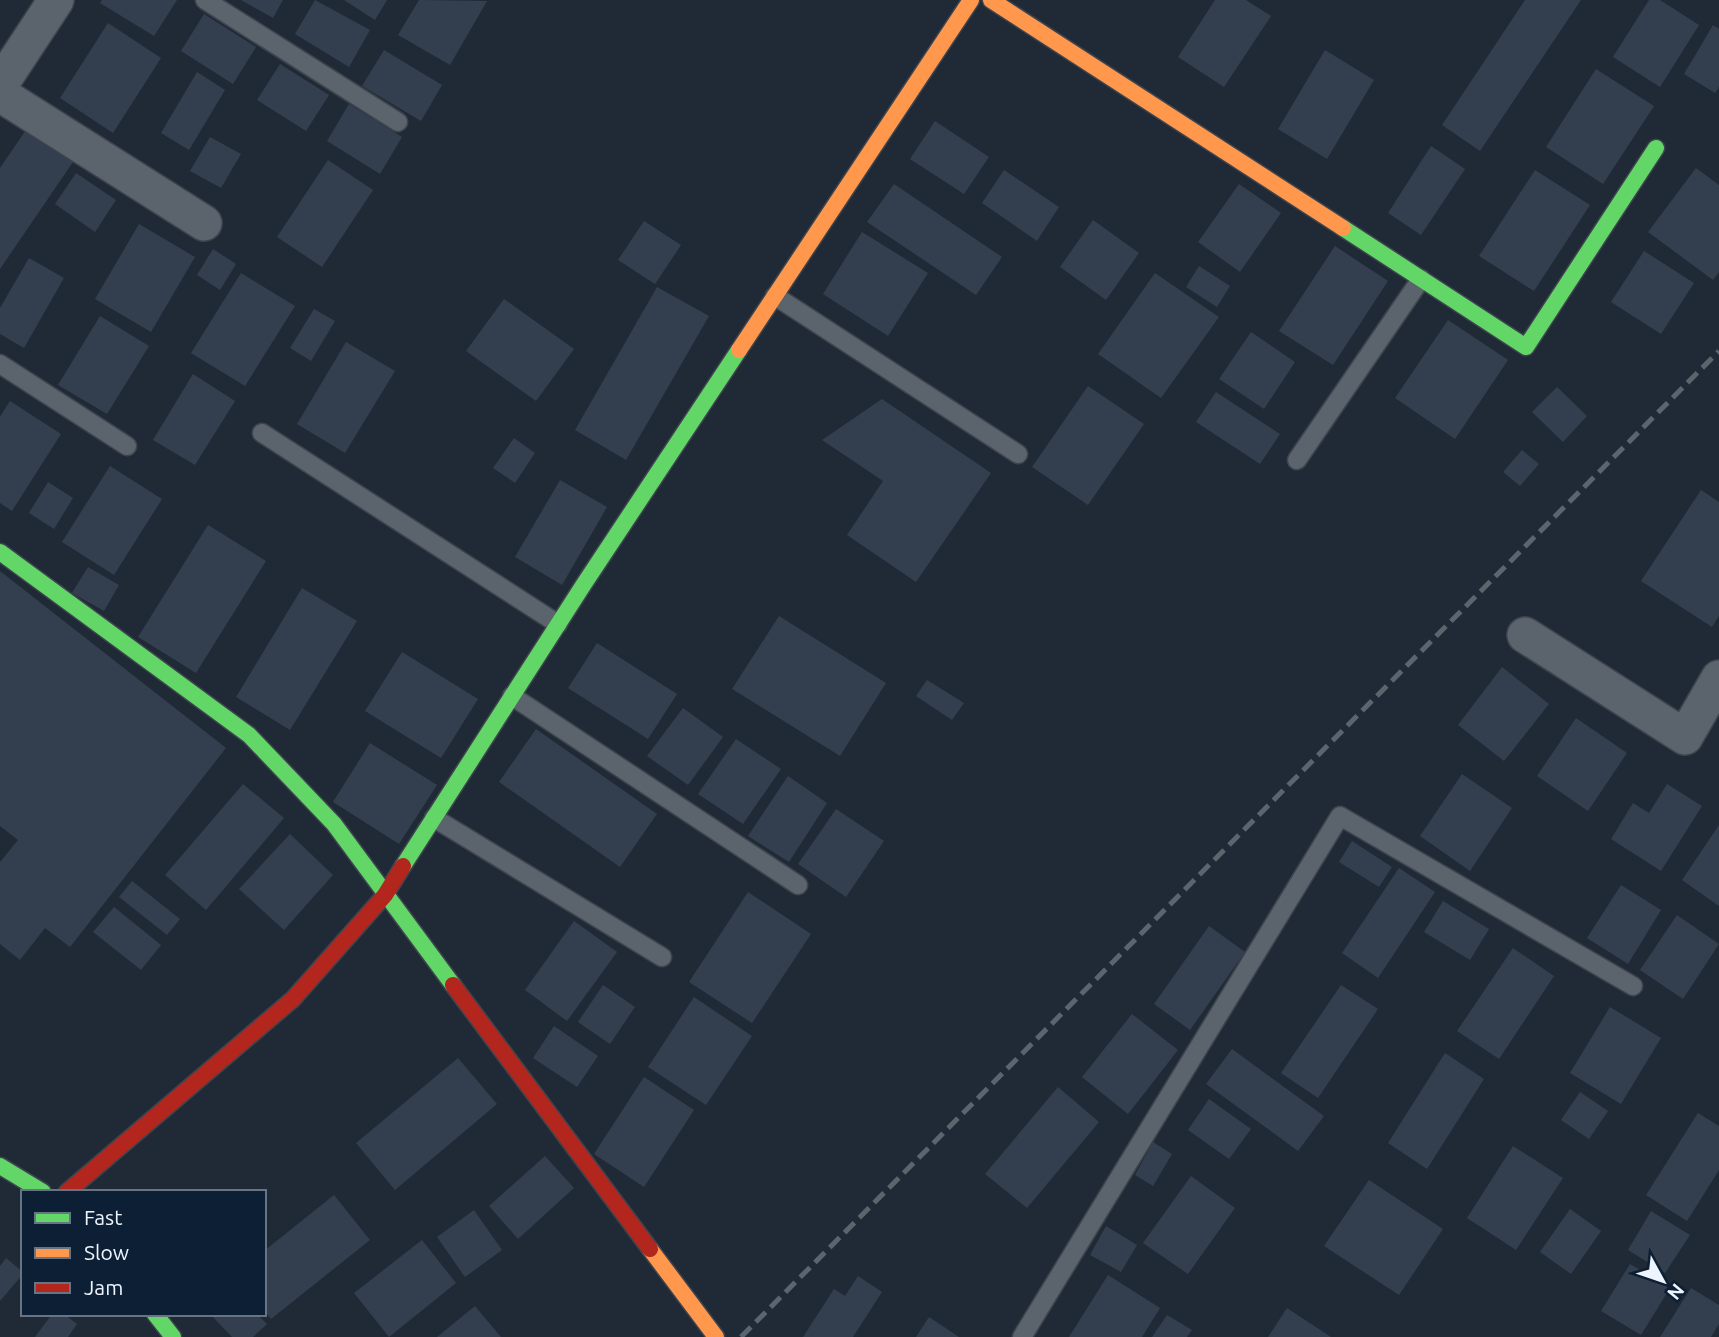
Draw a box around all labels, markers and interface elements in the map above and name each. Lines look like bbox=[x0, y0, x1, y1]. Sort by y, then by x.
legend bbox=[21, 1190, 266, 1316]
text: Fast bbox=[84, 1205, 122, 1229]
text: Slow bbox=[84, 1240, 129, 1264]
north arrow bbox=[1628, 1246, 1698, 1316]
text: Jam bbox=[84, 1275, 123, 1299]
text: N bbox=[1663, 1279, 1689, 1304]

